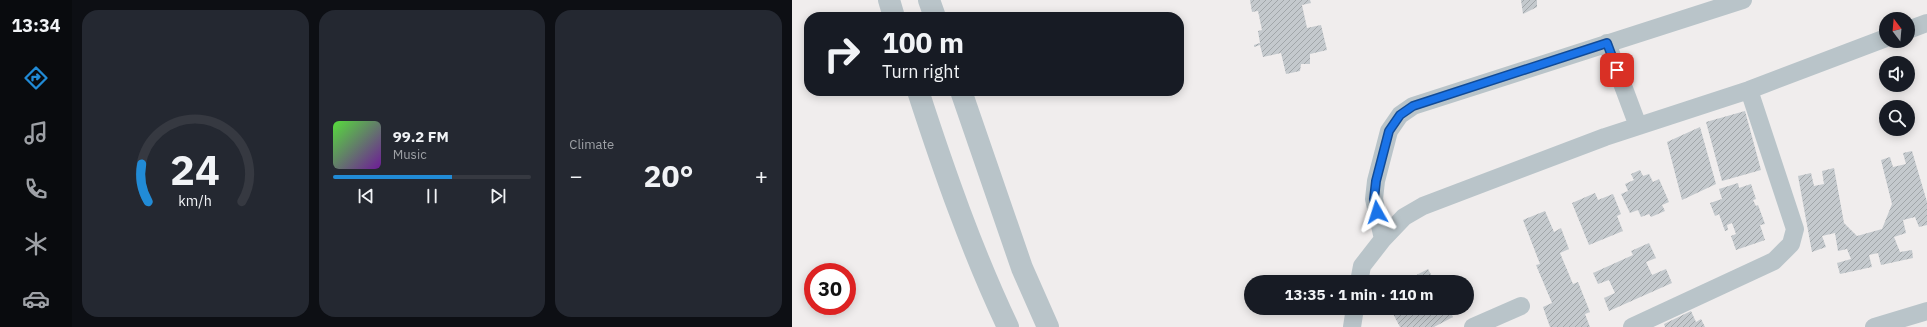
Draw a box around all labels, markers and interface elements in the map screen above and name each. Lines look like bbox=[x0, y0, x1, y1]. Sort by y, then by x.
north arrow bbox=[1879, 12, 1915, 48]
map controls bbox=[1879, 12, 1915, 136]
text: 13:34 bbox=[11, 14, 61, 37]
text: 100 m bbox=[882, 24, 964, 61]
icon: right bbox=[816, 28, 868, 80]
pin bbox=[1600, 53, 1634, 87]
button: sound bbox=[1879, 56, 1915, 92]
icon: arrive bbox=[1606, 59, 1628, 81]
text: Turn right bbox=[882, 60, 960, 83]
icon: directions bbox=[22, 64, 50, 92]
button: search bbox=[1879, 100, 1915, 136]
icon: music bbox=[22, 119, 50, 147]
text: 99.2 FM bbox=[393, 127, 449, 146]
text: Climate bbox=[569, 136, 614, 153]
text: 24 bbox=[170, 141, 220, 195]
text: Music bbox=[393, 146, 427, 163]
text: 20° bbox=[644, 156, 694, 195]
text: − bbox=[569, 161, 583, 190]
text: + bbox=[755, 161, 768, 190]
icon: phone bbox=[22, 175, 50, 203]
icon: previous bbox=[355, 185, 377, 207]
icon: pause bbox=[421, 185, 443, 207]
icon: next bbox=[487, 185, 509, 207]
text: km/h bbox=[179, 190, 212, 209]
position arrow bbox=[1356, 191, 1398, 233]
icon: climate bbox=[22, 230, 50, 258]
speed limit sign: 30 bbox=[804, 263, 856, 315]
icon: car bbox=[22, 285, 50, 313]
text: 13:35 · 1 min · 110 m bbox=[1285, 285, 1433, 304]

